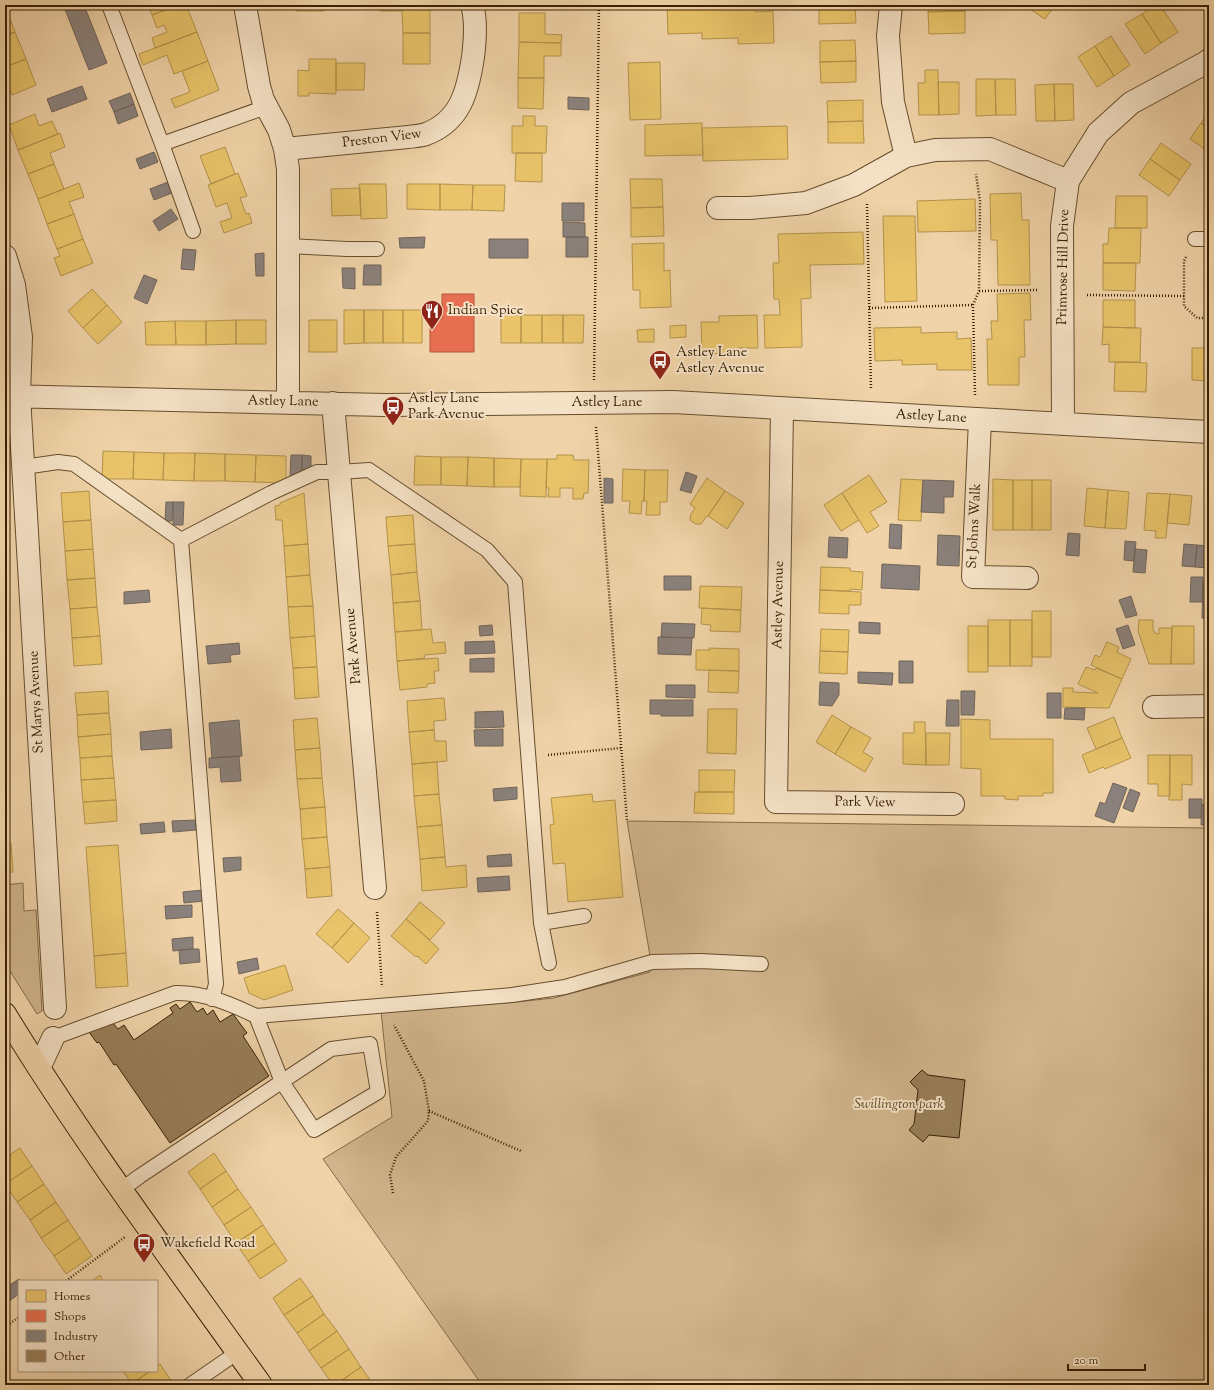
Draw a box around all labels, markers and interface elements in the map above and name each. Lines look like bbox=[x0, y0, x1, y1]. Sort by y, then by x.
street label: Preston View bbox=[341, 124, 423, 154]
street label: Primrose Hill Drive bbox=[1053, 209, 1075, 325]
restaurant icon: Indian Spice bbox=[419, 298, 445, 331]
place label: Indian Spice bbox=[448, 301, 523, 321]
place label: Astley Lane Astley Avenue bbox=[676, 343, 764, 379]
bus stop icon: Astley Lane Astley Avenue bbox=[647, 348, 673, 381]
place label: Astley Lane Park Avenue bbox=[408, 389, 485, 425]
street label: Astley Lane bbox=[247, 391, 319, 413]
street label: Astley Lane bbox=[571, 393, 643, 413]
bus stop icon: Astley Lane Park Avenue bbox=[380, 394, 406, 427]
street label: Astley Lane bbox=[895, 405, 967, 429]
street label: St Johns Walk bbox=[963, 482, 987, 569]
street label: Astley Avenue bbox=[768, 561, 790, 649]
street label: Park Avenue bbox=[341, 607, 367, 685]
street label: St Marys Avenue bbox=[24, 650, 50, 754]
street label: Park View bbox=[834, 792, 896, 814]
park label: Swillington park bbox=[854, 1095, 944, 1115]
bus stop icon: Wakefield Road bbox=[131, 1231, 157, 1264]
place label: Wakefield Road bbox=[160, 1234, 255, 1254]
legend bbox=[18, 1280, 158, 1372]
text: Homes bbox=[54, 1288, 90, 1306]
text: Shops bbox=[54, 1308, 86, 1326]
text: Industry bbox=[54, 1328, 98, 1346]
scale bar bbox=[1068, 1346, 1145, 1372]
text: Other bbox=[54, 1348, 86, 1366]
text: 20 m bbox=[1074, 1352, 1099, 1370]

